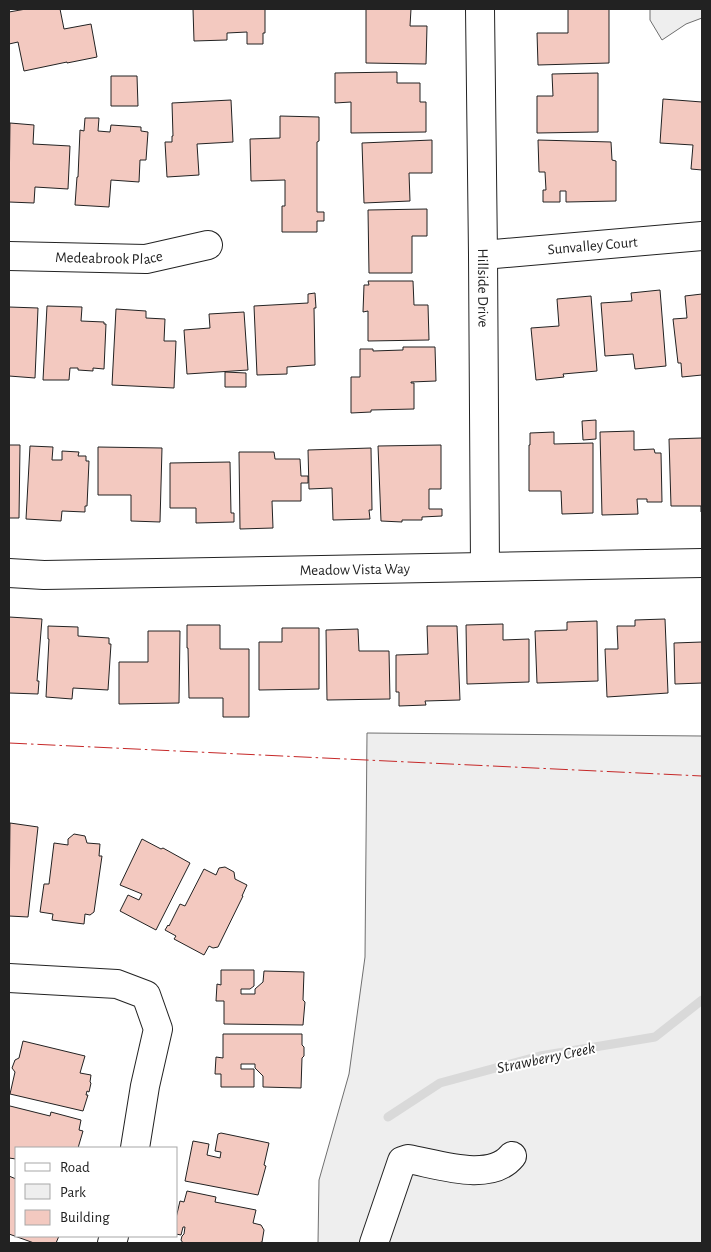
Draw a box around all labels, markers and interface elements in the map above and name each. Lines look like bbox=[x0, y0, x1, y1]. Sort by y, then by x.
street label: Sunvalley Court bbox=[547, 234, 638, 257]
street label: Medeabrook Place bbox=[55, 248, 164, 267]
street label: Hillside Drive bbox=[475, 248, 491, 328]
street label: Meadow Vista Way bbox=[299, 561, 411, 578]
water label: Strawberry Creek bbox=[495, 1040, 597, 1076]
legend bbox=[15, 1147, 178, 1237]
text: Road bbox=[60, 1160, 90, 1175]
text: Park bbox=[60, 1185, 86, 1200]
text: Building bbox=[60, 1210, 110, 1225]

